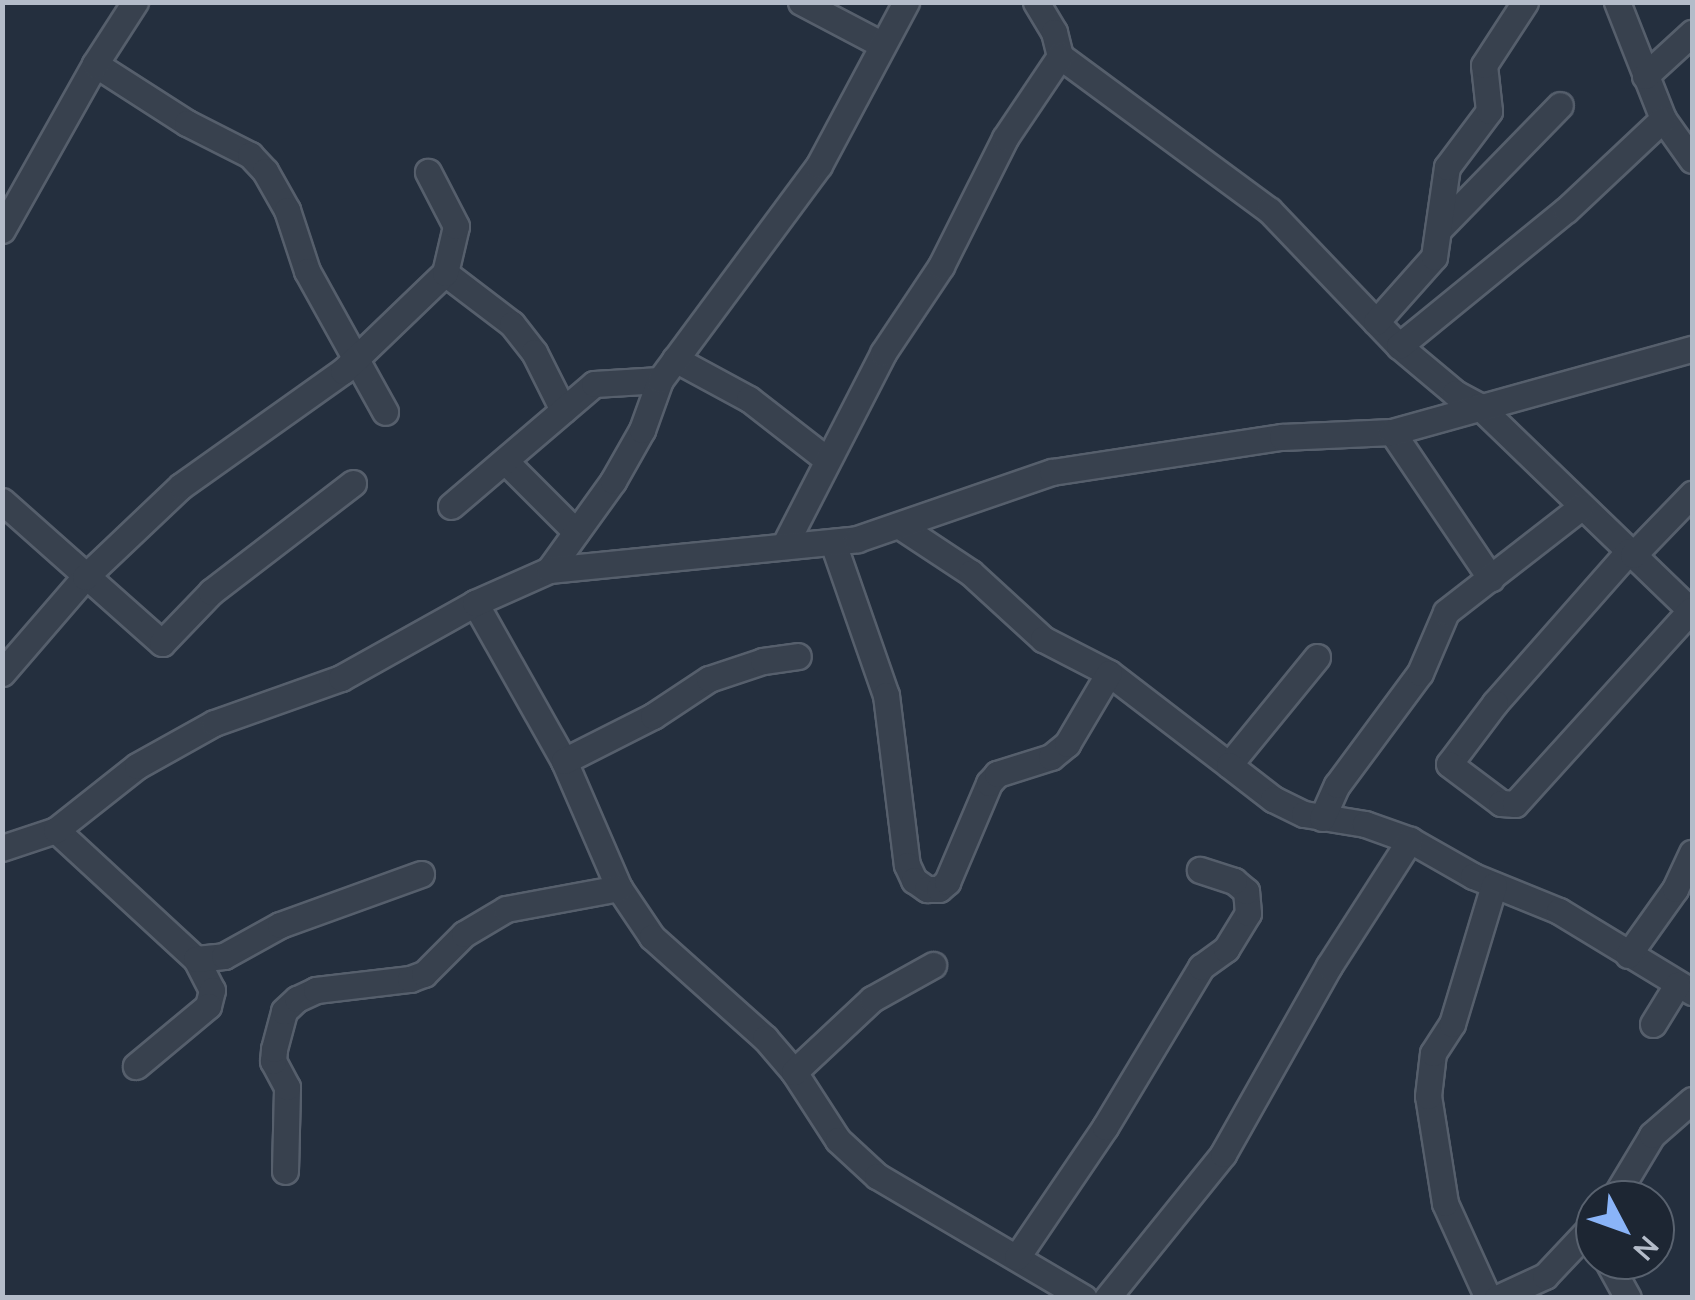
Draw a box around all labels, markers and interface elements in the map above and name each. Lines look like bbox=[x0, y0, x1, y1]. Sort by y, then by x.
north arrow bbox=[1575, 1180, 1675, 1280]
text: N bbox=[1626, 1229, 1667, 1268]

